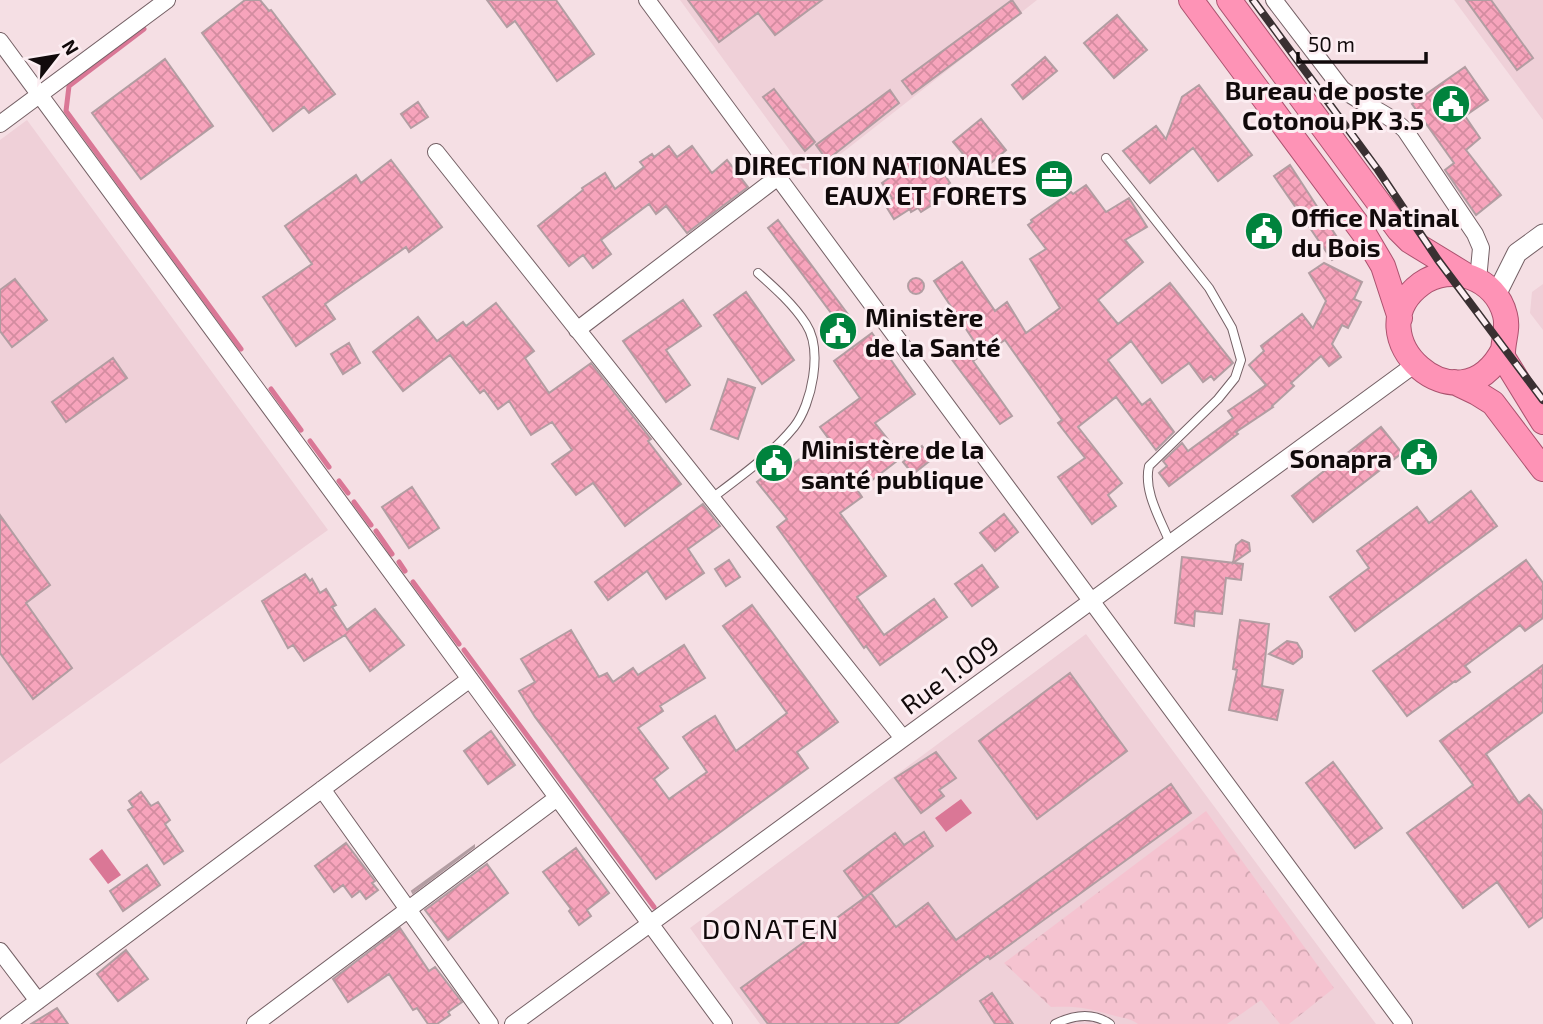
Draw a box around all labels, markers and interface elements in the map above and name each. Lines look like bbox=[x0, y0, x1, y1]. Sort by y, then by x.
north arrow bbox=[21, 21, 91, 91]
scale bar bbox=[1298, 21, 1426, 65]
text: 50 m bbox=[1308, 31, 1355, 56]
text: N bbox=[58, 35, 84, 59]
place label: Bureau de poste Cotonou PK 3.5 bbox=[1225, 74, 1424, 135]
public building icon: Bureau de poste Cotonou PK 3.5 bbox=[1430, 83, 1472, 125]
place label: DIRECTION NATIONALES EAUX ET FORETS bbox=[734, 149, 1027, 210]
office icon: DIRECTION NATIONALES EAUX ET FORETS bbox=[1033, 158, 1075, 200]
place label: Office Natinal du Bois bbox=[1291, 201, 1459, 262]
public building icon: Office Natinal du Bois bbox=[1243, 210, 1285, 252]
place label: Ministère de la Santé bbox=[865, 301, 1001, 362]
public building icon: Ministère de la Santé bbox=[817, 310, 859, 352]
place label: Ministère de la santé publique bbox=[801, 433, 984, 494]
public building icon: Sonapra bbox=[1398, 436, 1440, 478]
public building icon: Ministère de la santé publique bbox=[753, 442, 795, 484]
place label: Sonapra bbox=[1290, 442, 1392, 473]
street label: Rue 1.009 bbox=[894, 628, 1004, 720]
district label: DONATEN bbox=[702, 911, 840, 945]

